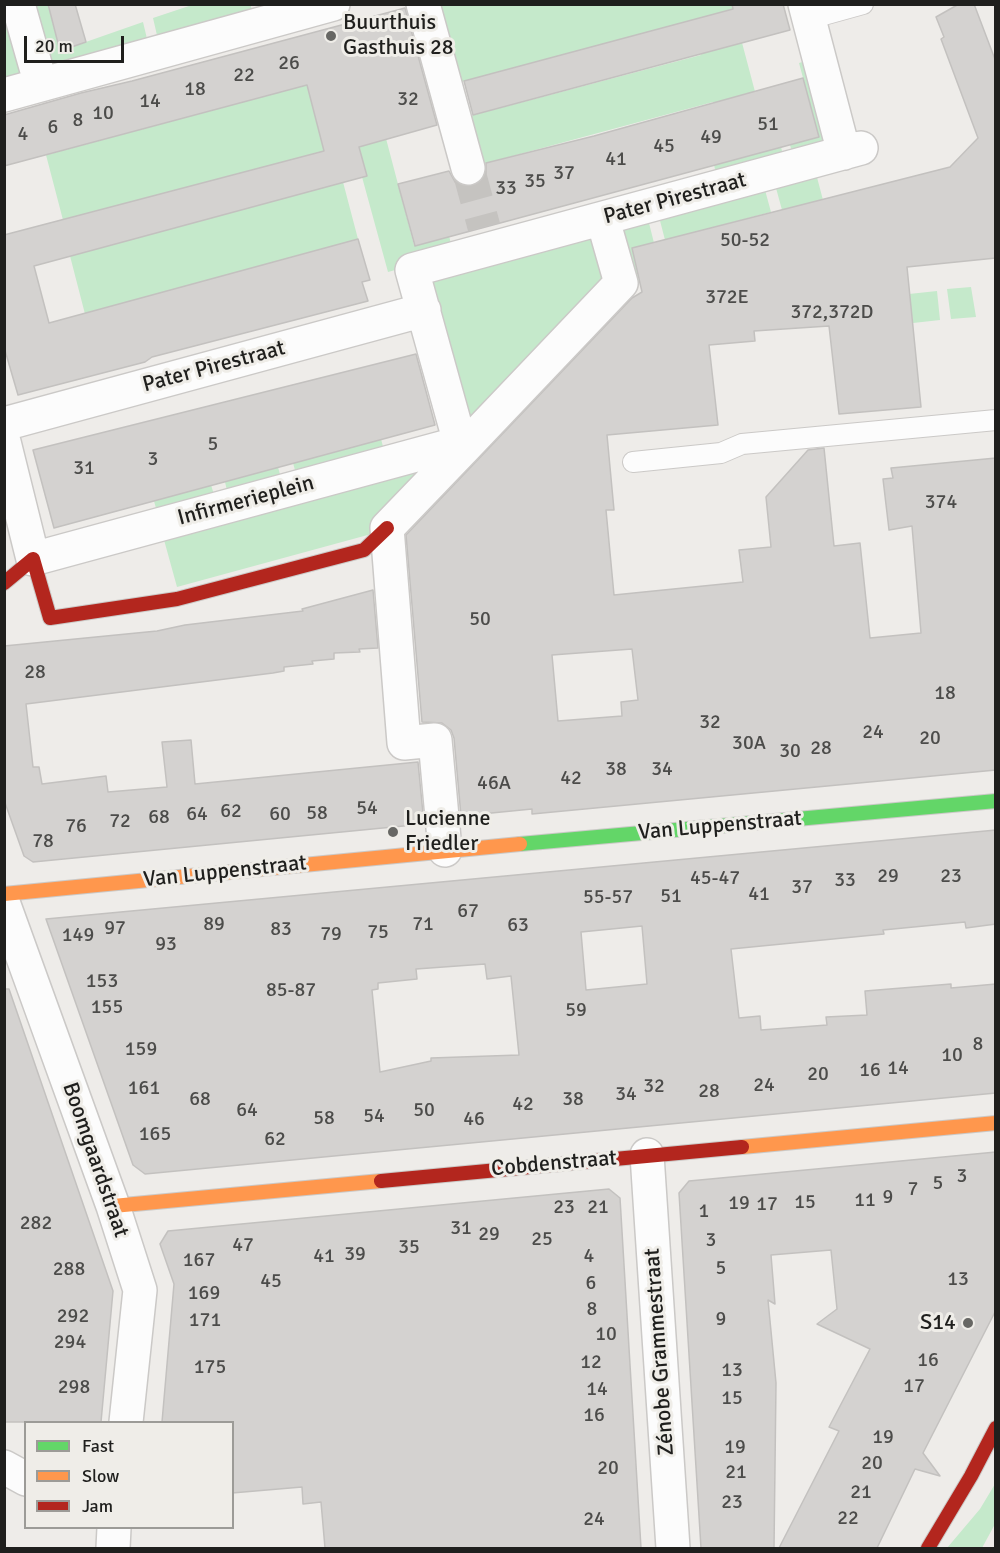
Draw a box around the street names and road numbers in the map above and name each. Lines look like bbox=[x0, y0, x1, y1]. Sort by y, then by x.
street label: Pater Pirestraat bbox=[601, 167, 749, 231]
street label: Pater Pirestraat bbox=[140, 335, 288, 399]
street label: Infirmerieplein bbox=[175, 470, 317, 532]
street label: Van Luppenstraat bbox=[637, 806, 803, 846]
street label: Van Luppenstraat bbox=[142, 850, 308, 894]
street label: Boomgaardstraat bbox=[56, 1079, 134, 1241]
street label: Cobdenstraat bbox=[490, 1145, 618, 1183]
street label: Zénobe Grammestraat bbox=[640, 1247, 680, 1457]

